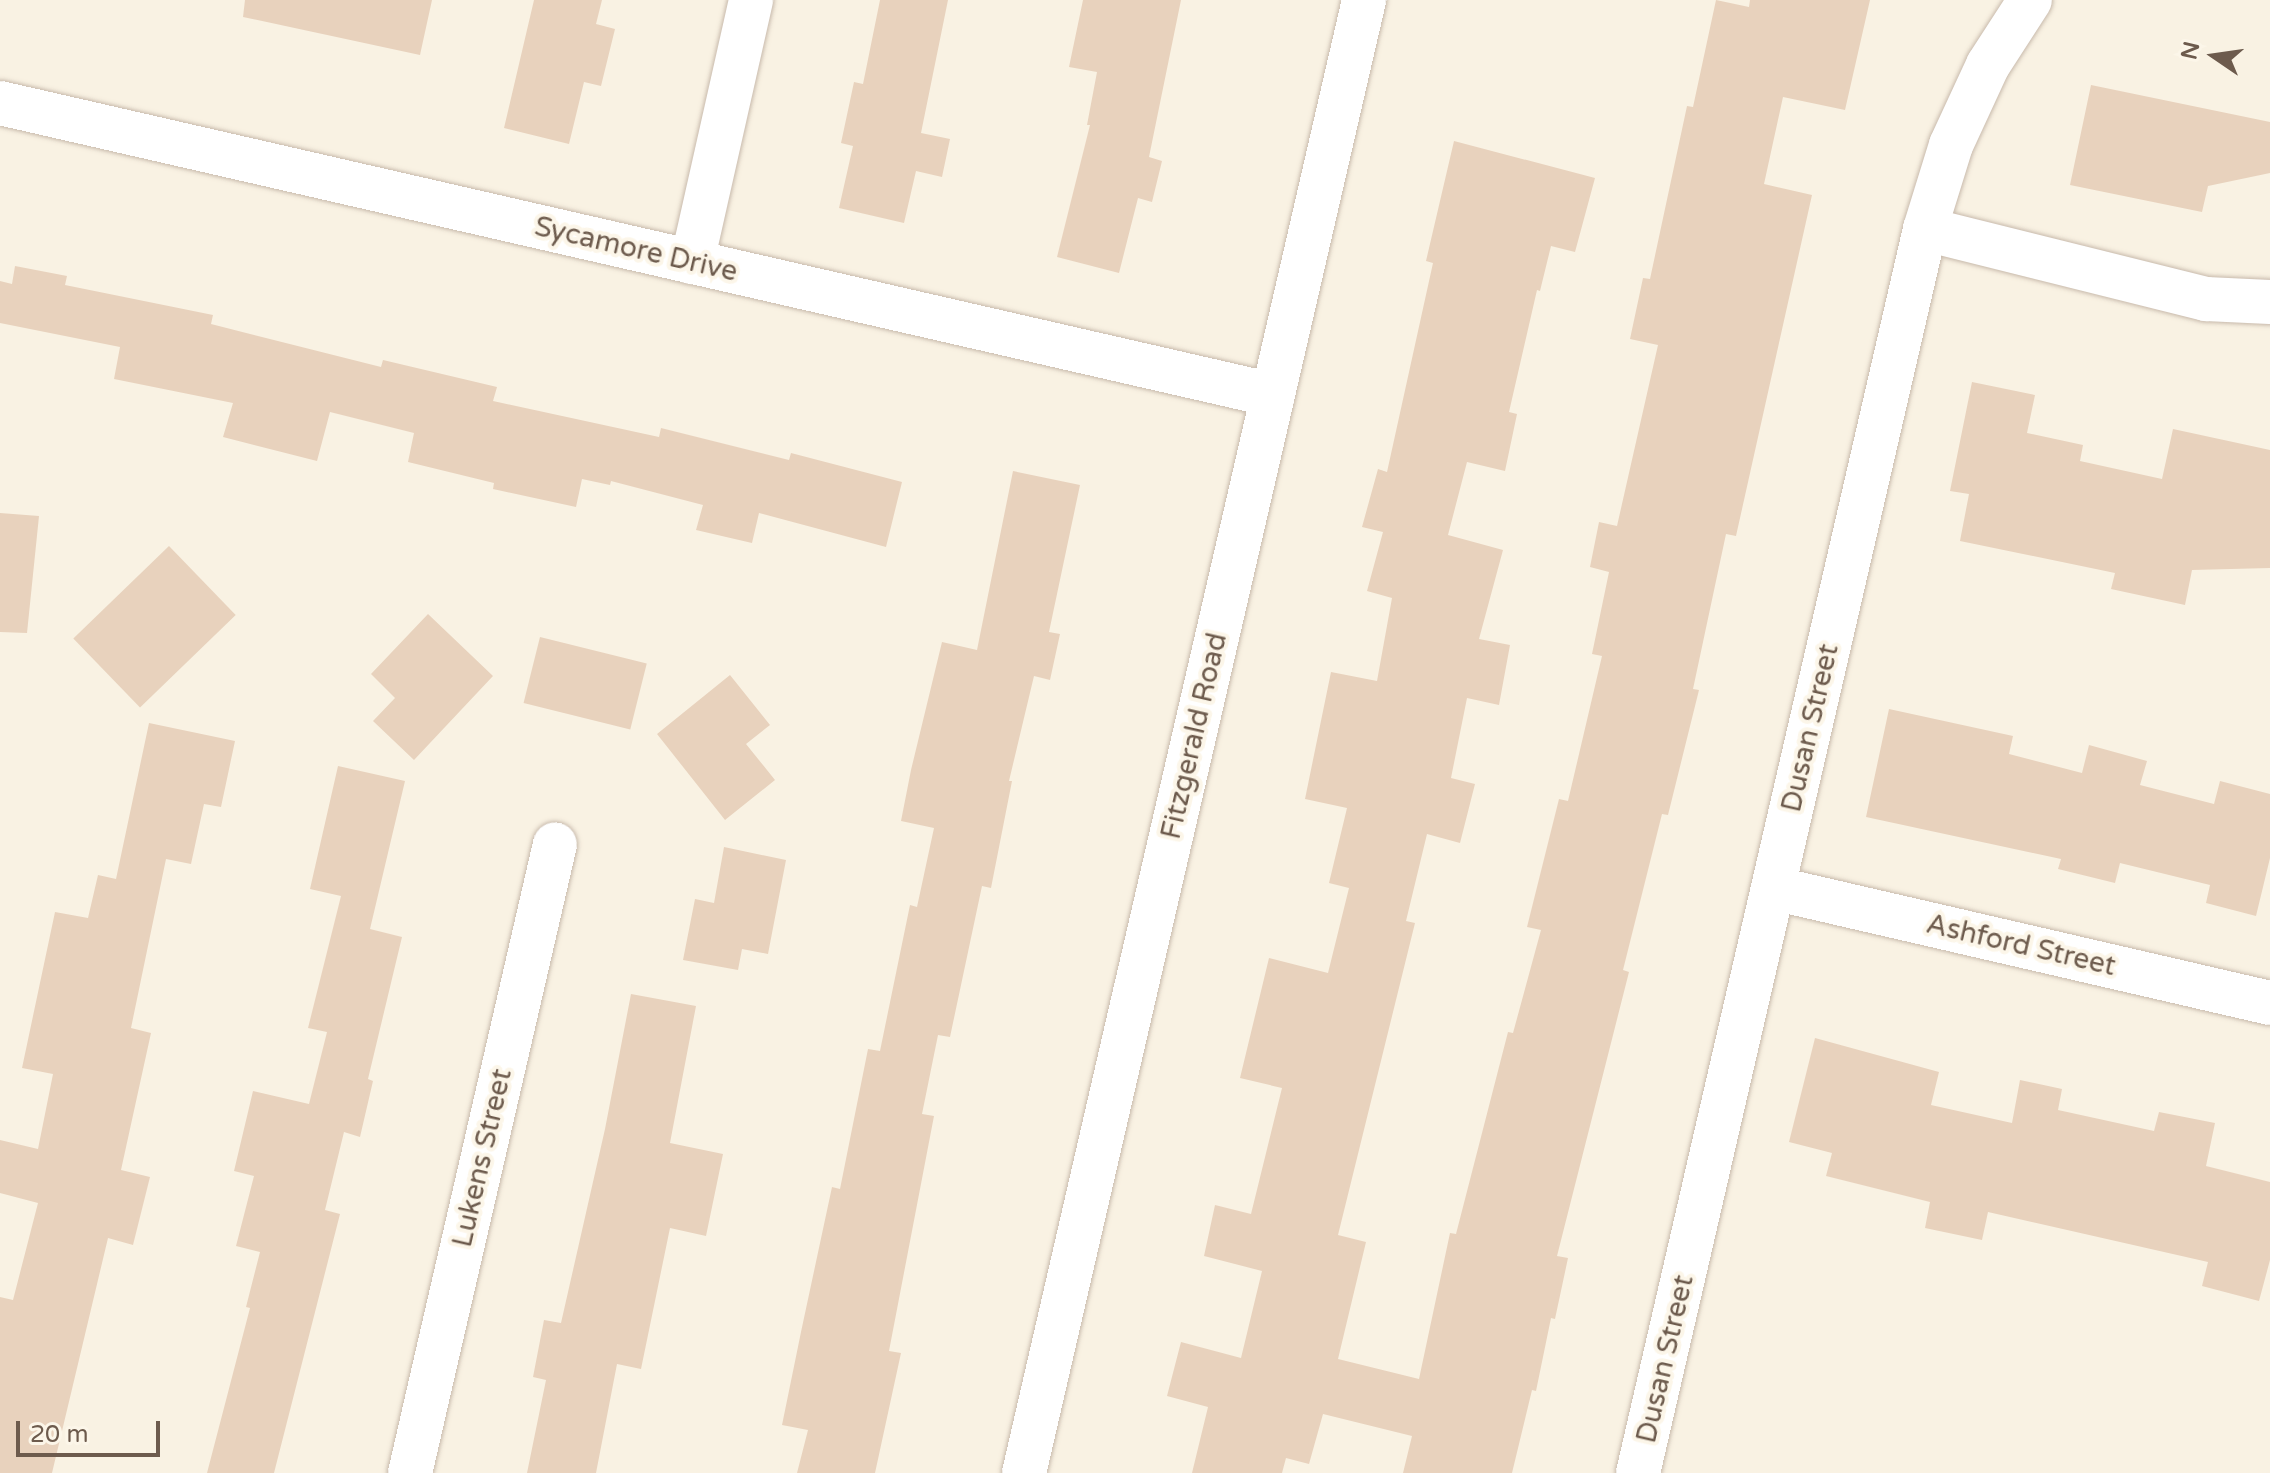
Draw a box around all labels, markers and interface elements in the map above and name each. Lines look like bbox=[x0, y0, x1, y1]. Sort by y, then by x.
north arrow bbox=[2174, 16, 2254, 96]
text: N bbox=[2176, 39, 2205, 62]
street label: Sycamore Drive bbox=[531, 209, 741, 289]
street label: Fitzgerald Road bbox=[1154, 630, 1234, 842]
street label: Dusan Street bbox=[1774, 641, 1846, 815]
street label: Ashford Street bbox=[1923, 907, 2119, 983]
street label: Lukens Street bbox=[445, 1066, 519, 1250]
street label: Dusan Street bbox=[1629, 1272, 1701, 1446]
scale bar bbox=[20, 1405, 164, 1455]
text: 20 m bbox=[30, 1420, 88, 1449]

